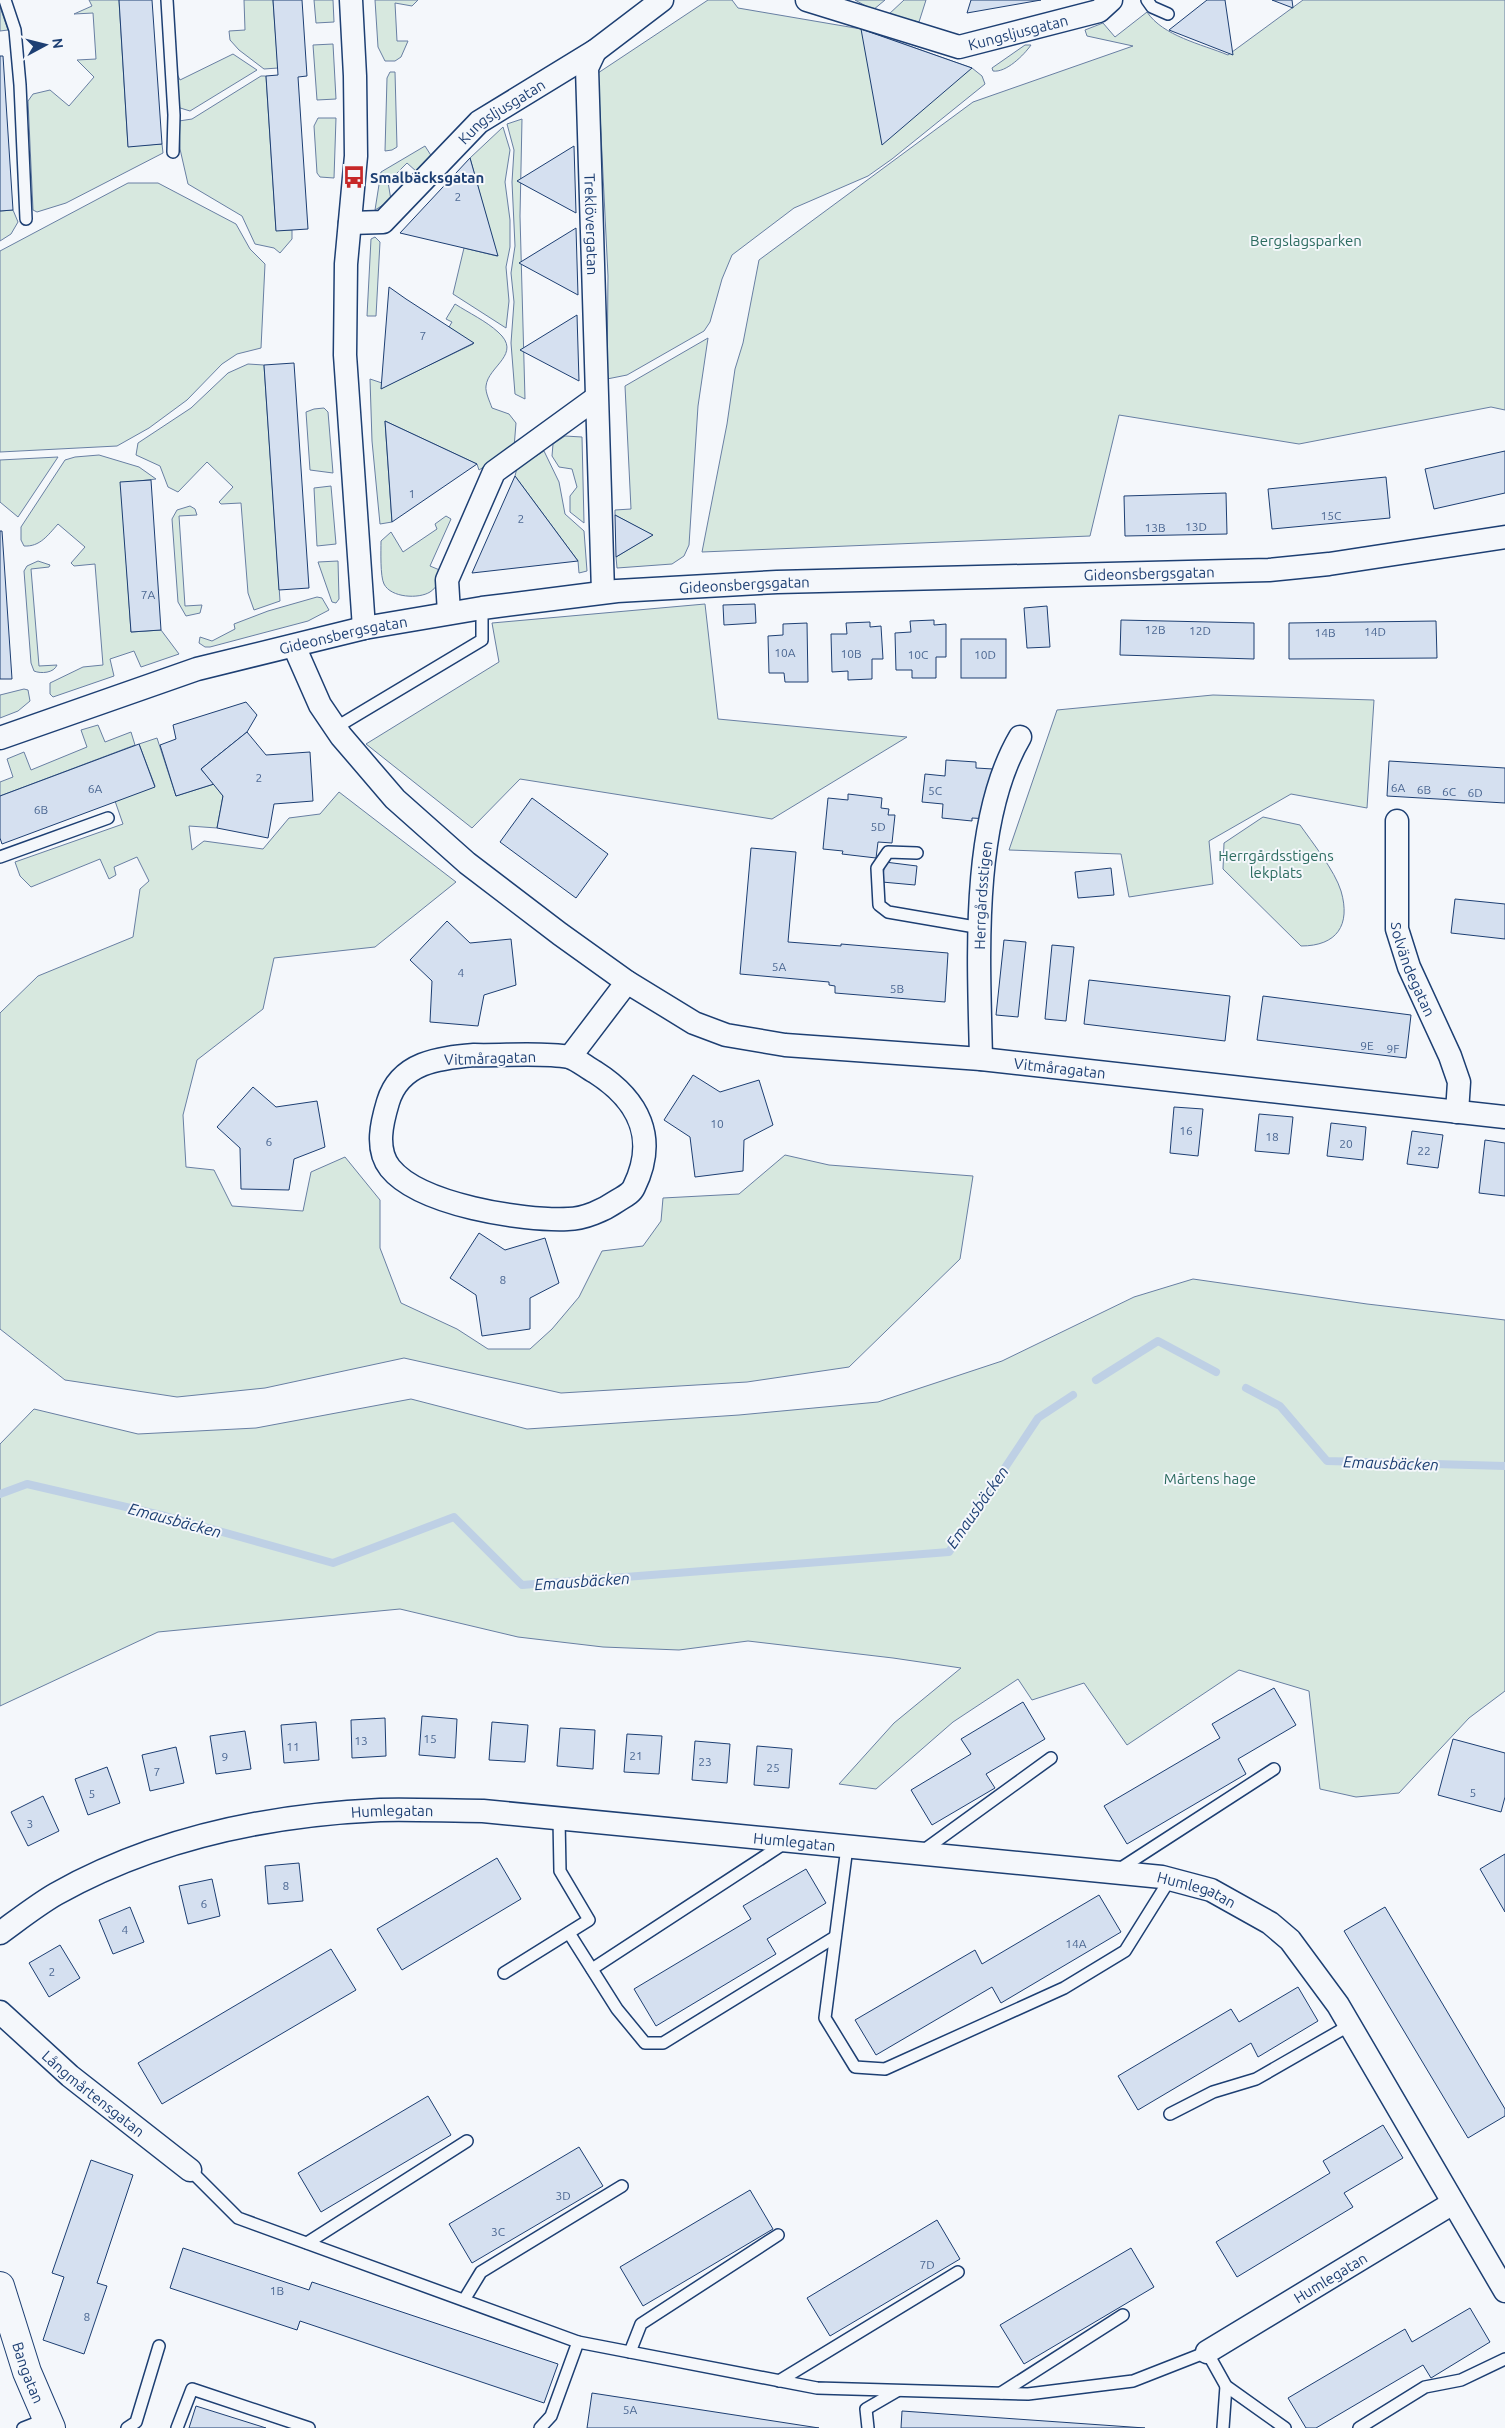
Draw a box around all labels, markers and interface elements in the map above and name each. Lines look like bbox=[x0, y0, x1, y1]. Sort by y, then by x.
street label: Kungsljusgatan bbox=[966, 11, 1070, 53]
north arrow bbox=[20, 20, 70, 70]
text: N bbox=[49, 37, 66, 50]
street label: Kungsljusgatan bbox=[454, 75, 548, 147]
bus stop icon: Smalbäcksgatan bbox=[341, 164, 367, 190]
place label: Smalbäcksgatan bbox=[370, 169, 484, 186]
street label: Treklövergatan bbox=[582, 173, 602, 275]
house number: 2 bbox=[455, 190, 461, 203]
park label: Bergslagsparken bbox=[1250, 232, 1362, 249]
house number: 7 bbox=[420, 329, 426, 342]
house number: 1 bbox=[409, 487, 415, 500]
house number: 15C bbox=[1321, 509, 1342, 522]
house number: 2 bbox=[518, 512, 524, 525]
house number: 13D bbox=[1185, 520, 1207, 533]
house number: 13B bbox=[1144, 521, 1166, 534]
street label: Gideonsbergsgatan bbox=[1084, 563, 1215, 583]
street label: Gideonsbergsgatan bbox=[678, 573, 810, 596]
house number: 7A bbox=[141, 588, 155, 601]
street label: Gideonsbergsgatan bbox=[277, 612, 409, 657]
house number: 12B bbox=[1144, 623, 1166, 636]
house number: 12D bbox=[1189, 624, 1211, 637]
house number: 14D bbox=[1364, 625, 1386, 638]
house number: 14B bbox=[1314, 626, 1336, 639]
house number: 10A bbox=[774, 646, 796, 659]
house number: 10B bbox=[840, 647, 862, 660]
house number: 10C bbox=[908, 648, 929, 661]
house number: 10D bbox=[974, 648, 996, 661]
house number: 2 bbox=[256, 771, 262, 784]
house number: 6A bbox=[1391, 781, 1405, 794]
house number: 6A bbox=[88, 782, 102, 795]
house number: 6B bbox=[1417, 783, 1431, 796]
house number: 5C bbox=[928, 784, 943, 797]
house number: 6C bbox=[1442, 785, 1457, 798]
house number: 6D bbox=[1467, 786, 1483, 799]
house number: 6B bbox=[34, 803, 48, 816]
house number: 5D bbox=[870, 820, 886, 833]
street label: Herrgårdsstigen bbox=[971, 840, 995, 950]
park label: Herrgårdsstigens lekplats bbox=[1218, 847, 1334, 881]
street label: Solvändegatan bbox=[1389, 922, 1439, 1019]
house number: 5A bbox=[772, 960, 786, 973]
house number: 4 bbox=[458, 966, 465, 979]
house number: 5B bbox=[890, 982, 904, 995]
house number: 9E bbox=[1360, 1039, 1374, 1052]
house number: 9F bbox=[1386, 1042, 1400, 1055]
street label: Vitmåragatan bbox=[444, 1048, 536, 1068]
street label: Vitmåragatan bbox=[1013, 1054, 1107, 1081]
house number: 10 bbox=[710, 1117, 724, 1130]
house number: 16 bbox=[1179, 1124, 1193, 1137]
house number: 18 bbox=[1265, 1130, 1279, 1143]
house number: 6 bbox=[266, 1135, 273, 1148]
house number: 20 bbox=[1339, 1137, 1353, 1150]
house number: 22 bbox=[1417, 1144, 1431, 1157]
house number: 8 bbox=[500, 1273, 507, 1286]
water label: Emausbäcken bbox=[1343, 1452, 1439, 1474]
water label: Emausbäcken bbox=[942, 1463, 1012, 1551]
park label: Mårtens hage bbox=[1164, 1470, 1256, 1487]
water label: Emausbäcken bbox=[126, 1499, 224, 1541]
water label: Emausbäcken bbox=[534, 1569, 630, 1593]
house number: 15 bbox=[423, 1732, 437, 1745]
house number: 13 bbox=[354, 1734, 368, 1747]
house number: 11 bbox=[286, 1740, 300, 1753]
house number: 21 bbox=[629, 1749, 643, 1762]
house number: 9 bbox=[222, 1750, 228, 1763]
house number: 23 bbox=[698, 1755, 712, 1768]
house number: 25 bbox=[766, 1761, 780, 1774]
house number: 7 bbox=[154, 1765, 160, 1778]
house number: 5 bbox=[1470, 1786, 1476, 1799]
house number: 5 bbox=[89, 1787, 95, 1800]
street label: Humlegatan bbox=[350, 1801, 434, 1820]
house number: 3 bbox=[27, 1817, 33, 1830]
street label: Humlegatan bbox=[753, 1829, 837, 1854]
street label: Humlegatan bbox=[1155, 1868, 1239, 1911]
house number: 8 bbox=[283, 1879, 290, 1892]
house number: 6 bbox=[201, 1897, 208, 1910]
house number: 4 bbox=[122, 1923, 129, 1936]
house number: 14A bbox=[1065, 1937, 1087, 1950]
house number: 2 bbox=[49, 1965, 55, 1978]
street label: Långmårtensgatan bbox=[39, 2047, 148, 2140]
house number: 3D bbox=[555, 2189, 571, 2202]
house number: 3C bbox=[491, 2225, 506, 2238]
street label: Humlegatan bbox=[1290, 2249, 1370, 2306]
house number: 7D bbox=[919, 2258, 935, 2271]
house number: 1B bbox=[270, 2284, 284, 2297]
house number: 8 bbox=[84, 2310, 91, 2323]
street label: Bangatan bbox=[10, 2340, 48, 2406]
house number: 5A bbox=[623, 2403, 637, 2416]

